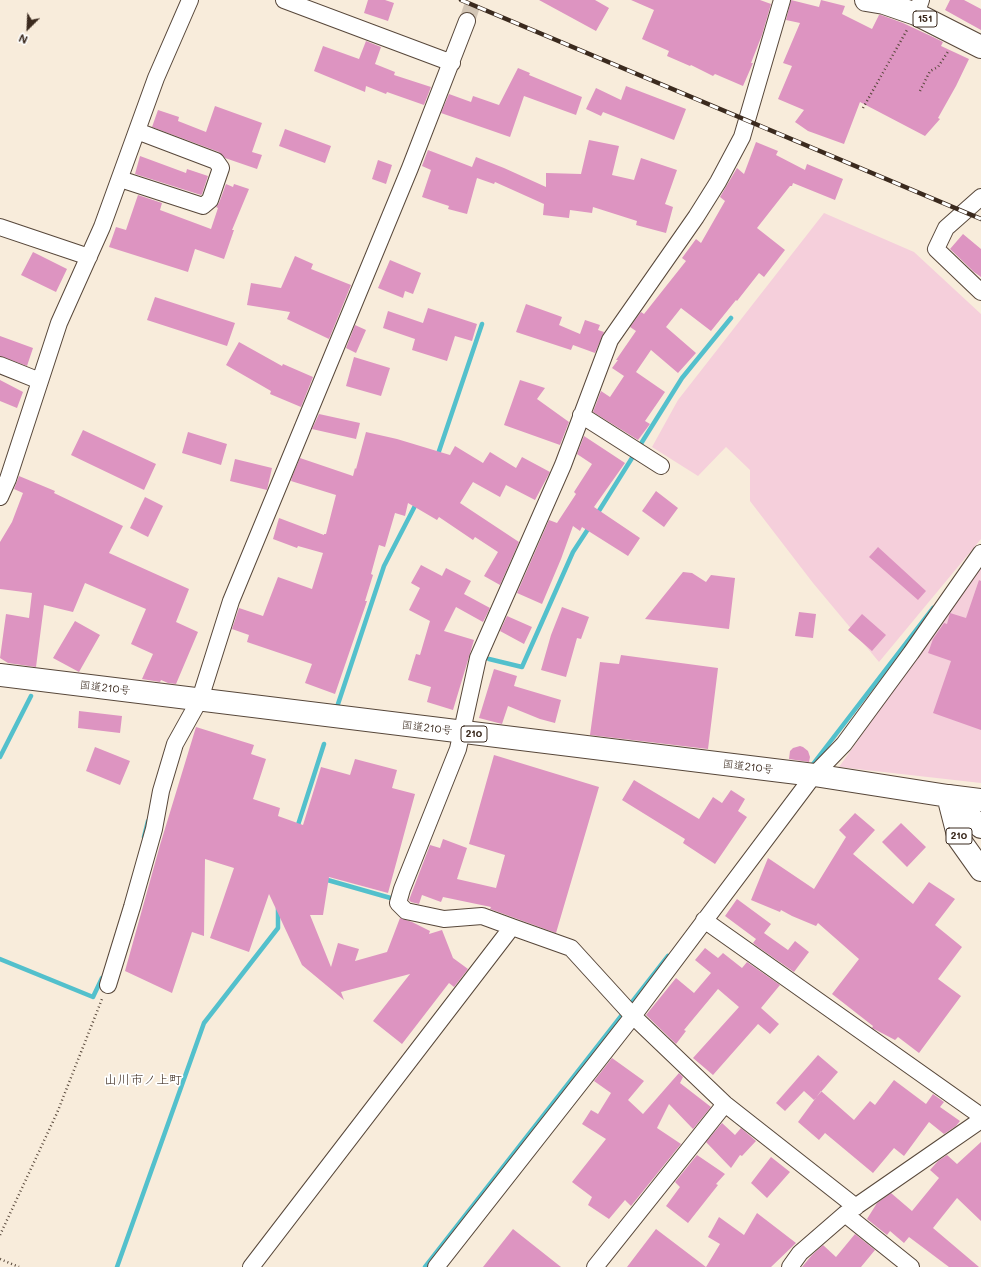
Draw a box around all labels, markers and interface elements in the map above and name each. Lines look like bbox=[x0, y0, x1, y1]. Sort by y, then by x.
north arrow bbox=[8, 8, 48, 48]
road number: 151 bbox=[913, 11, 937, 27]
text: N bbox=[16, 31, 30, 48]
street label: 国道210号 bbox=[79, 678, 131, 698]
street label: 国道210号 bbox=[401, 718, 453, 738]
road number: 210 bbox=[461, 726, 487, 742]
street label: 国道210号 bbox=[722, 757, 774, 777]
road number: 210 bbox=[946, 828, 972, 844]
district label: 山川市ノ上町 bbox=[104, 1072, 182, 1088]

